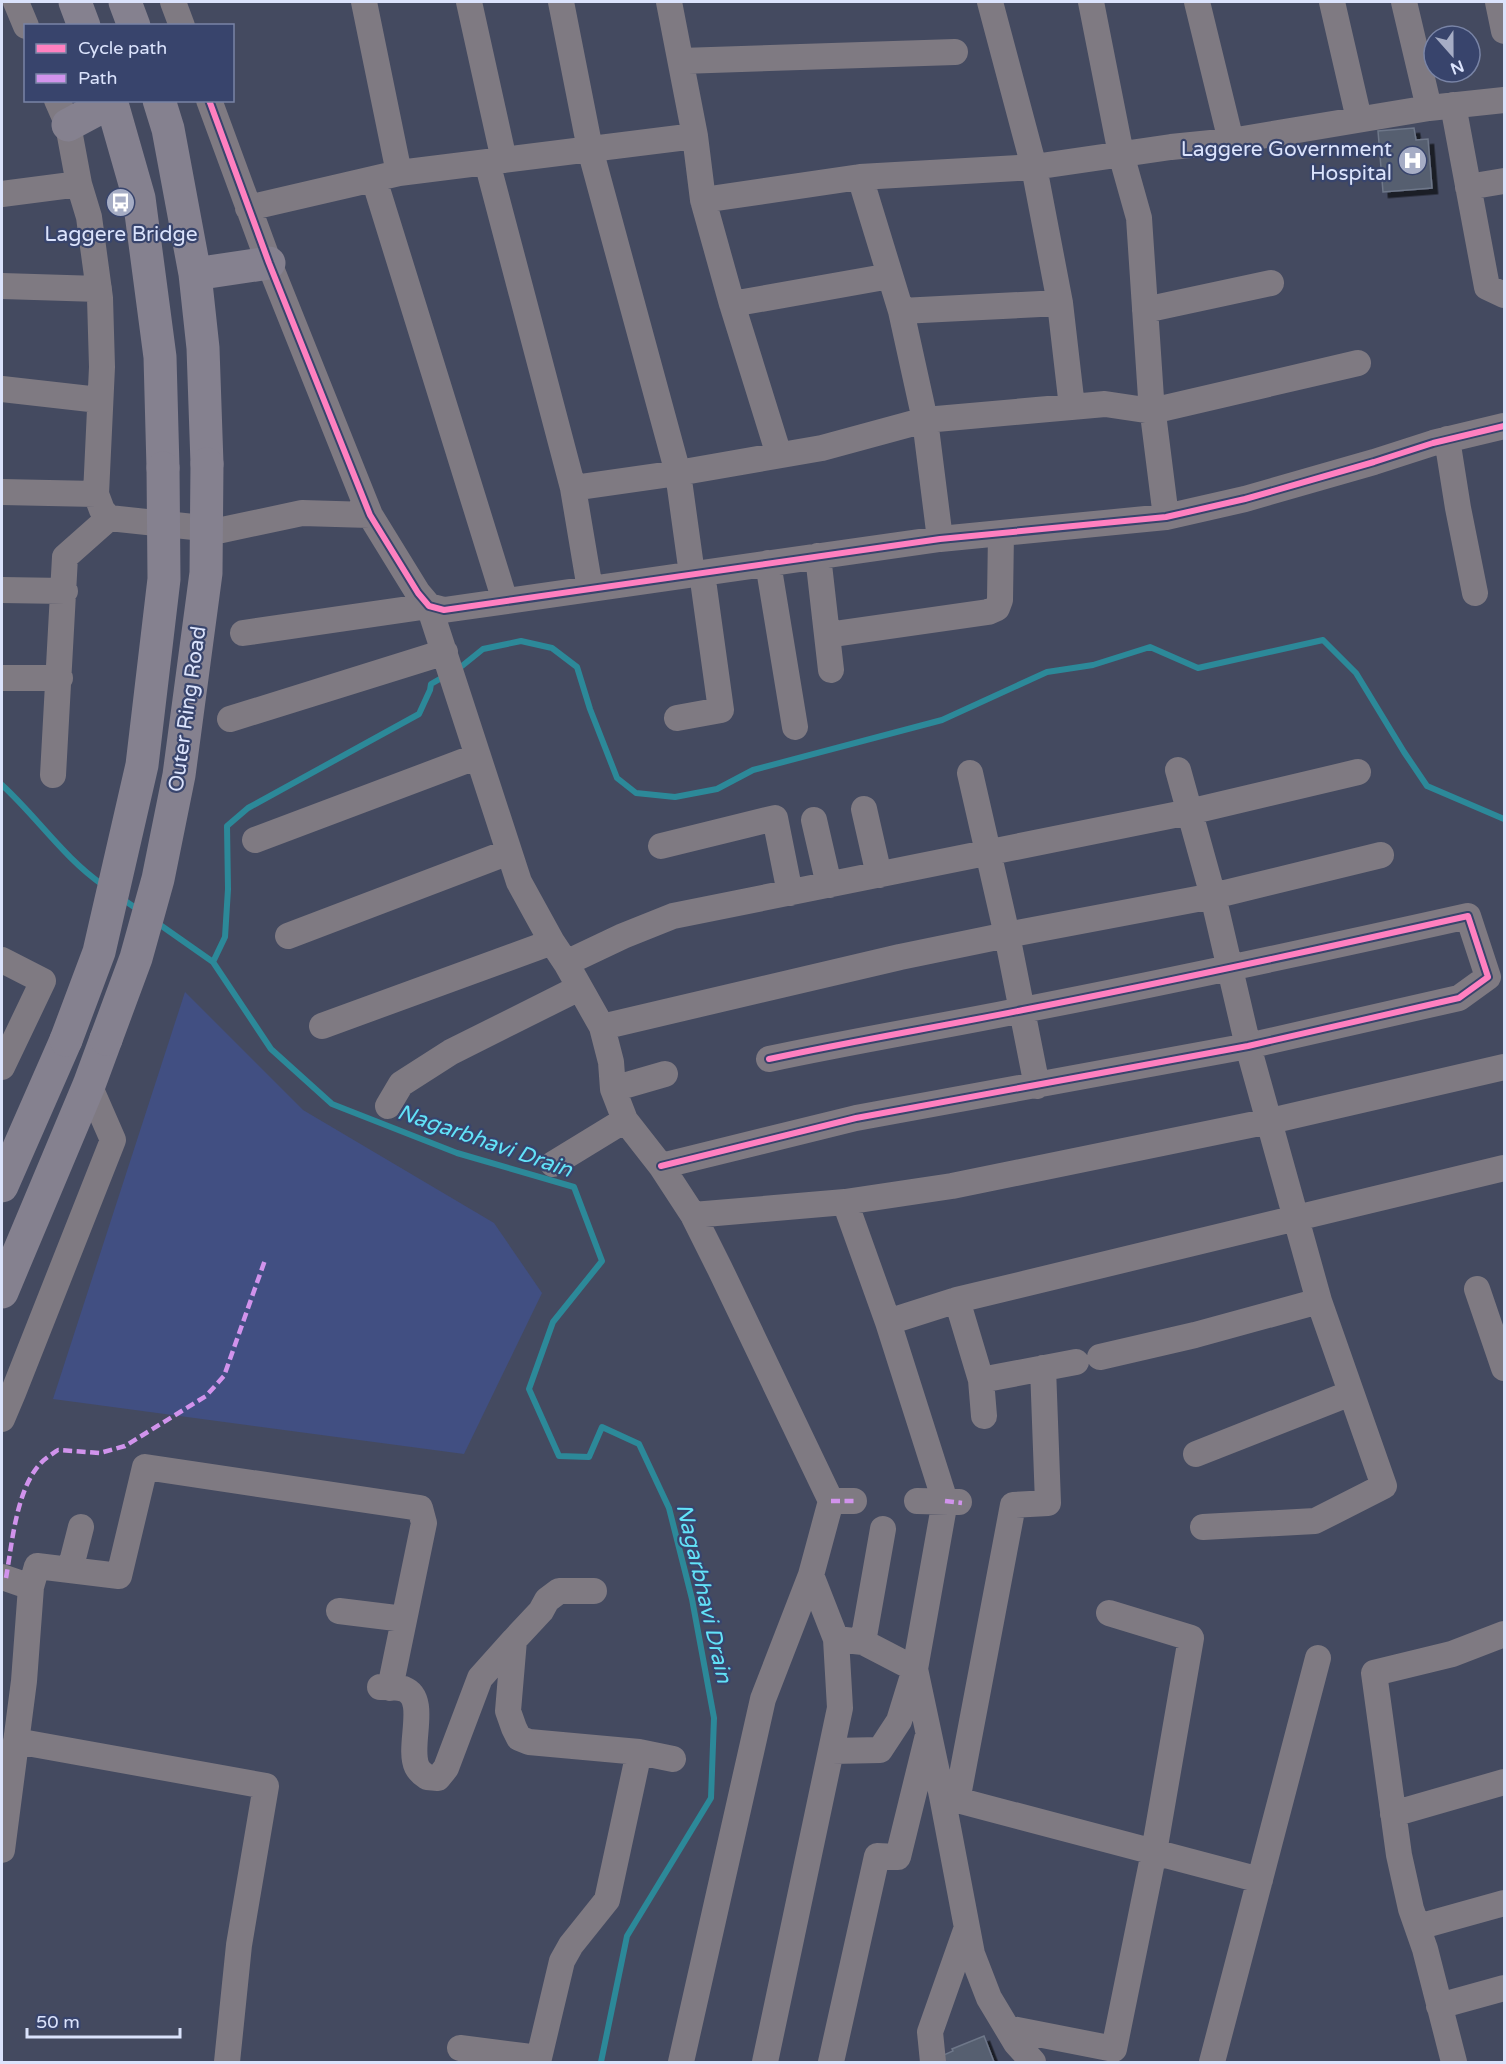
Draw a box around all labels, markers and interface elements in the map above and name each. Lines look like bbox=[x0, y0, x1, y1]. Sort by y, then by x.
legend bbox=[24, 24, 234, 102]
north arrow bbox=[1422, 24, 1482, 84]
text: Cycle path bbox=[78, 37, 167, 59]
text: N bbox=[1447, 55, 1467, 79]
text: Path bbox=[78, 67, 117, 89]
place label: Laggere Government Hospital bbox=[1181, 137, 1392, 186]
hospital icon: Laggere Government Hospital bbox=[1397, 145, 1429, 177]
bus stop icon: Laggere Bridge bbox=[105, 187, 137, 219]
place label: Laggere Bridge bbox=[44, 222, 198, 247]
street label: Outer Ring Road bbox=[163, 624, 212, 794]
water label: Nagarbhavi Drain bbox=[394, 1099, 576, 1183]
water label: Nagarbhavi Drain bbox=[671, 1501, 737, 1686]
scale bar bbox=[27, 2001, 180, 2039]
text: 50 m bbox=[36, 2011, 80, 2033]

